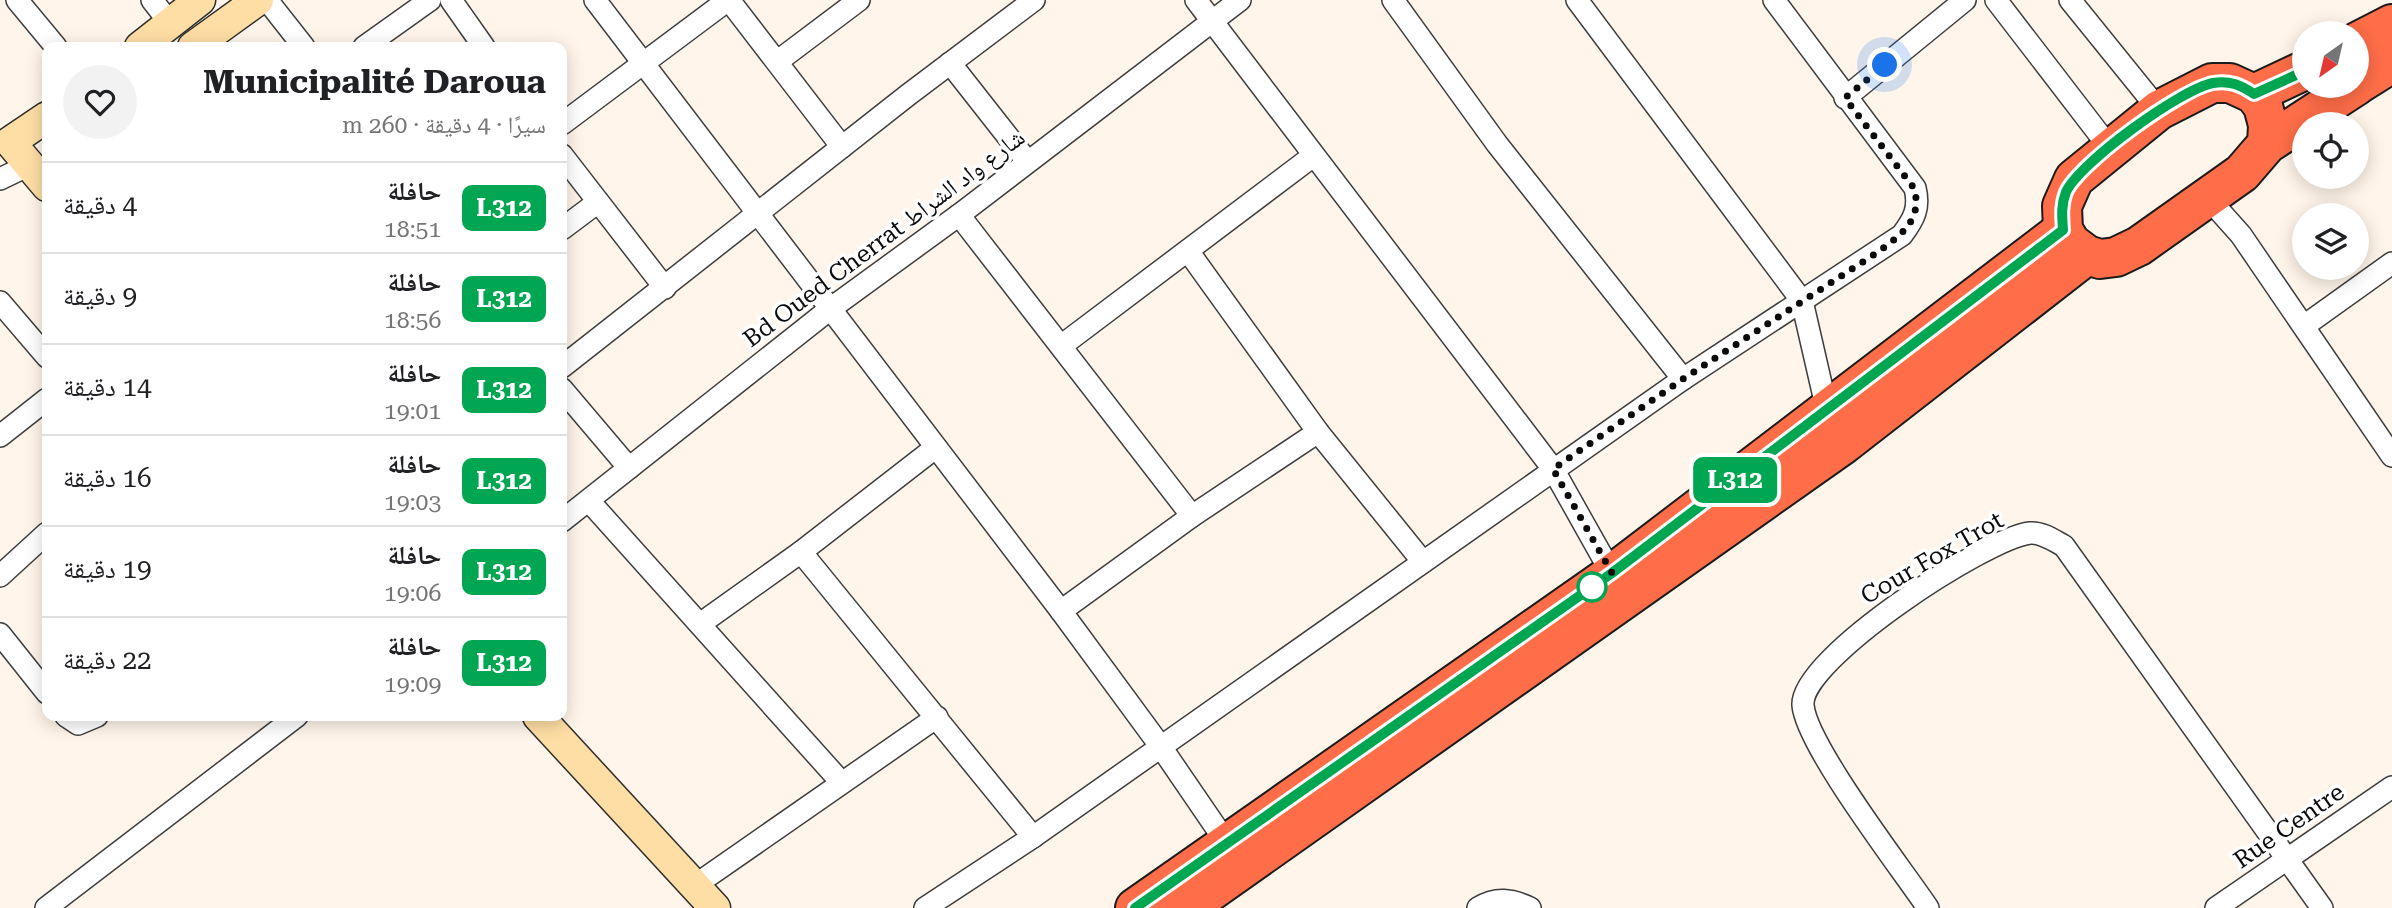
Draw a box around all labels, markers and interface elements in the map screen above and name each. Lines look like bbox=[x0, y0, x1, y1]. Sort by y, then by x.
north arrow bbox=[2292, 21, 2370, 98]
map controls bbox=[2292, 21, 2369, 280]
your location bbox=[1867, 47, 1902, 82]
text: Municipalité Daroua bbox=[203, 62, 546, 101]
button: heart bbox=[63, 65, 137, 139]
text: سيرًا · 4 دقيقة · 260 m bbox=[342, 112, 546, 139]
button: locate bbox=[2292, 112, 2369, 189]
street label: Bd Oued Cherrat شارع واد الشراط bbox=[738, 123, 1031, 354]
text: حافلة bbox=[387, 176, 441, 206]
text: 4 دقيقة bbox=[63, 190, 137, 220]
text: L312 bbox=[476, 194, 532, 222]
button: layers bbox=[2292, 203, 2369, 280]
text: 18:51 bbox=[384, 216, 441, 243]
text: حافلة bbox=[387, 267, 441, 297]
text: 9 دقيقة bbox=[63, 281, 137, 311]
text: L312 bbox=[476, 285, 532, 313]
text: 18:56 bbox=[384, 307, 441, 334]
text: حافلة bbox=[387, 358, 441, 388]
text: 14 دقيقة bbox=[63, 372, 152, 402]
text: L312 bbox=[476, 376, 532, 404]
text: 19:01 bbox=[384, 398, 441, 425]
text: حافلة bbox=[387, 449, 441, 479]
line badge: L312 bbox=[1686, 457, 1784, 503]
text: 16 دقيقة bbox=[63, 463, 152, 493]
text: L312 bbox=[1707, 466, 1763, 494]
text: L312 bbox=[476, 467, 532, 495]
text: 19:03 bbox=[384, 489, 441, 516]
street label: Cour Fox Trot bbox=[1856, 506, 2008, 610]
text: حافلة bbox=[387, 540, 441, 570]
text: 19 دقيقة bbox=[63, 554, 152, 584]
text: L312 bbox=[476, 558, 532, 586]
unlabelled marker bbox=[1577, 572, 1607, 602]
text: 19:06 bbox=[384, 580, 441, 607]
text: حافلة bbox=[387, 631, 441, 661]
text: 22 دقيقة bbox=[63, 645, 152, 675]
text: L312 bbox=[476, 649, 532, 677]
text: 19:09 bbox=[384, 671, 441, 698]
street label: Rue Centre bbox=[2228, 778, 2350, 874]

